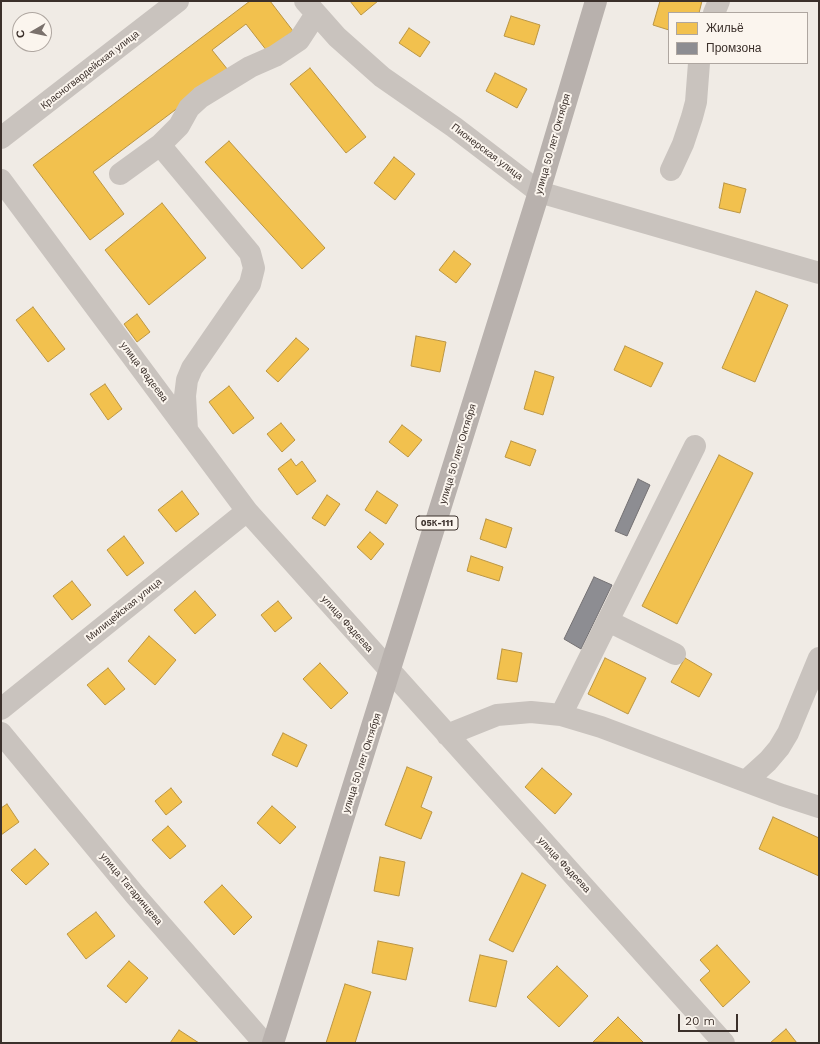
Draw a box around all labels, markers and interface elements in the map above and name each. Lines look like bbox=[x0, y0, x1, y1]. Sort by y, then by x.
north arrow bbox=[12, 12, 52, 52]
legend bbox=[668, 12, 808, 64]
text: Жильё bbox=[706, 21, 744, 35]
street label: Красногвардейская улица bbox=[39, 28, 141, 112]
text: С bbox=[14, 29, 28, 39]
text: Промзона bbox=[706, 41, 761, 55]
street label: улица 50 лет Октября bbox=[533, 92, 573, 196]
street label: Пионерская улица bbox=[449, 121, 525, 183]
street label: улица Фадеева bbox=[118, 340, 170, 404]
street label: улица 50 лет Октября bbox=[437, 402, 479, 506]
road number: 05К-111 bbox=[416, 516, 458, 530]
street label: Милицейская улица bbox=[84, 576, 164, 644]
street label: улица Фадеева bbox=[319, 593, 375, 655]
street label: улица 50 лет Октября bbox=[340, 712, 384, 814]
street label: улица Фадеева bbox=[535, 835, 593, 895]
street label: улица Татаринцева bbox=[97, 850, 165, 928]
scale bar bbox=[680, 1006, 740, 1032]
text: 20 m bbox=[685, 1014, 715, 1028]

